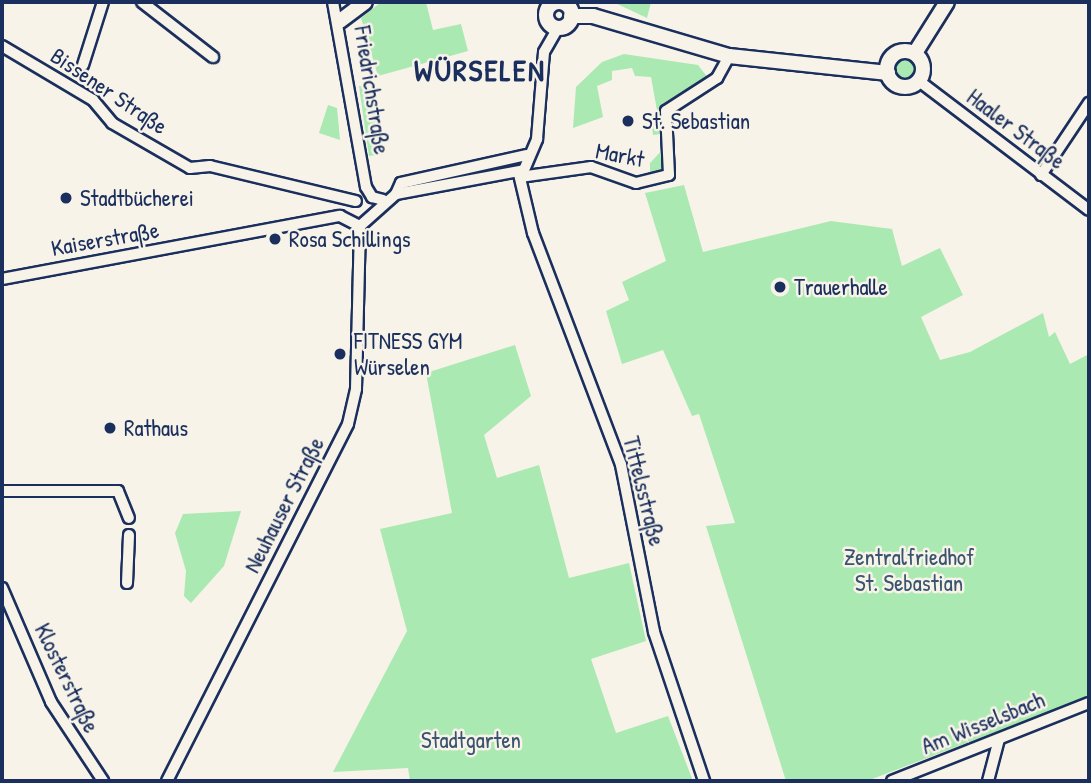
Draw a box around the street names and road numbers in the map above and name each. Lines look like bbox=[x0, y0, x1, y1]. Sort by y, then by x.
street label: Friedrichstraße bbox=[348, 24, 396, 156]
street label: Bissener Straße bbox=[45, 42, 173, 140]
street label: Haaler Straße bbox=[961, 83, 1071, 175]
street label: Markt bbox=[593, 137, 647, 173]
street label: Kaiserstraße bbox=[49, 216, 161, 262]
street label: Neuhauser Straße bbox=[238, 433, 330, 577]
street label: Tittelsstraße bbox=[617, 433, 671, 549]
street label: Klosterstraße bbox=[29, 619, 105, 737]
street label: Am Wisselsbach bbox=[917, 686, 1049, 760]

